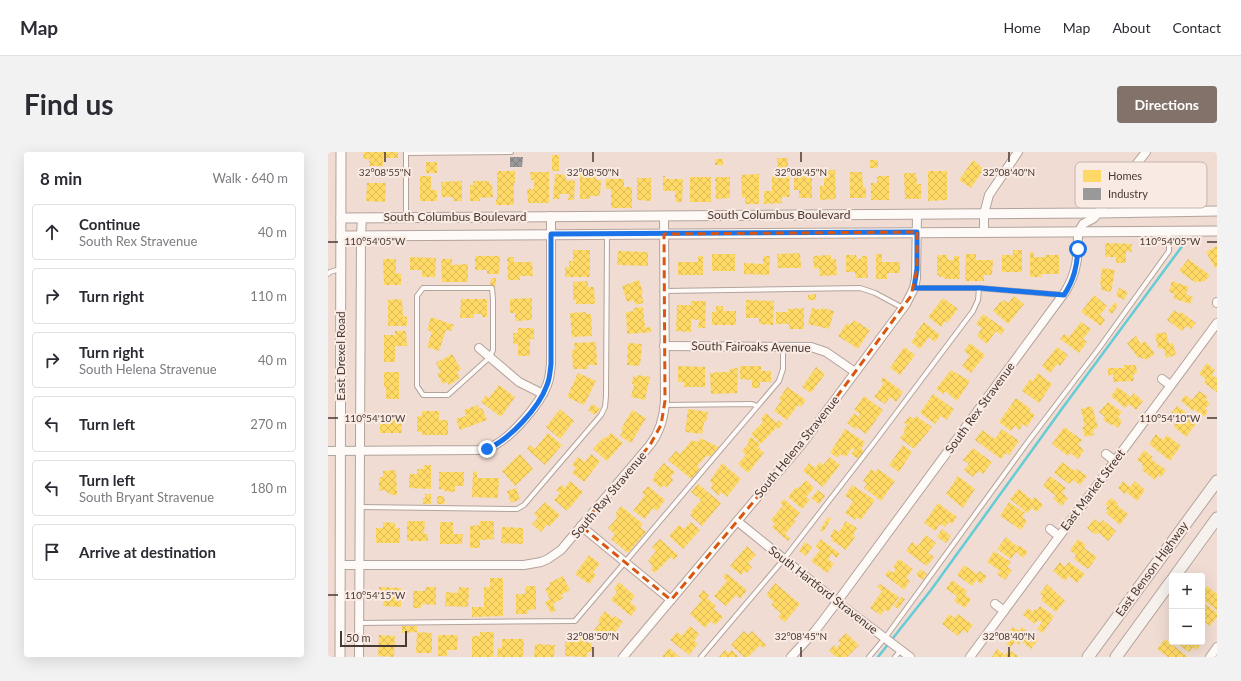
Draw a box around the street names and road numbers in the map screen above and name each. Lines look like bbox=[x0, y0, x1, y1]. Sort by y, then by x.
street label: South Columbus Boulevard bbox=[708, 207, 850, 222]
street label: South Columbus Boulevard bbox=[384, 209, 526, 224]
street label: East Drexel Road bbox=[333, 311, 348, 401]
street label: South Fairoaks Avenue bbox=[691, 338, 811, 355]
street label: South Rex Stravenue bbox=[941, 359, 1018, 456]
street label: South Helena Stravenue bbox=[751, 393, 842, 501]
street label: East Market Street bbox=[1057, 446, 1128, 533]
street label: South Ray Stravenue bbox=[568, 448, 649, 541]
street label: East Benson Highway bbox=[1112, 517, 1192, 619]
street label: South Hartford Stravenue bbox=[766, 542, 881, 637]

